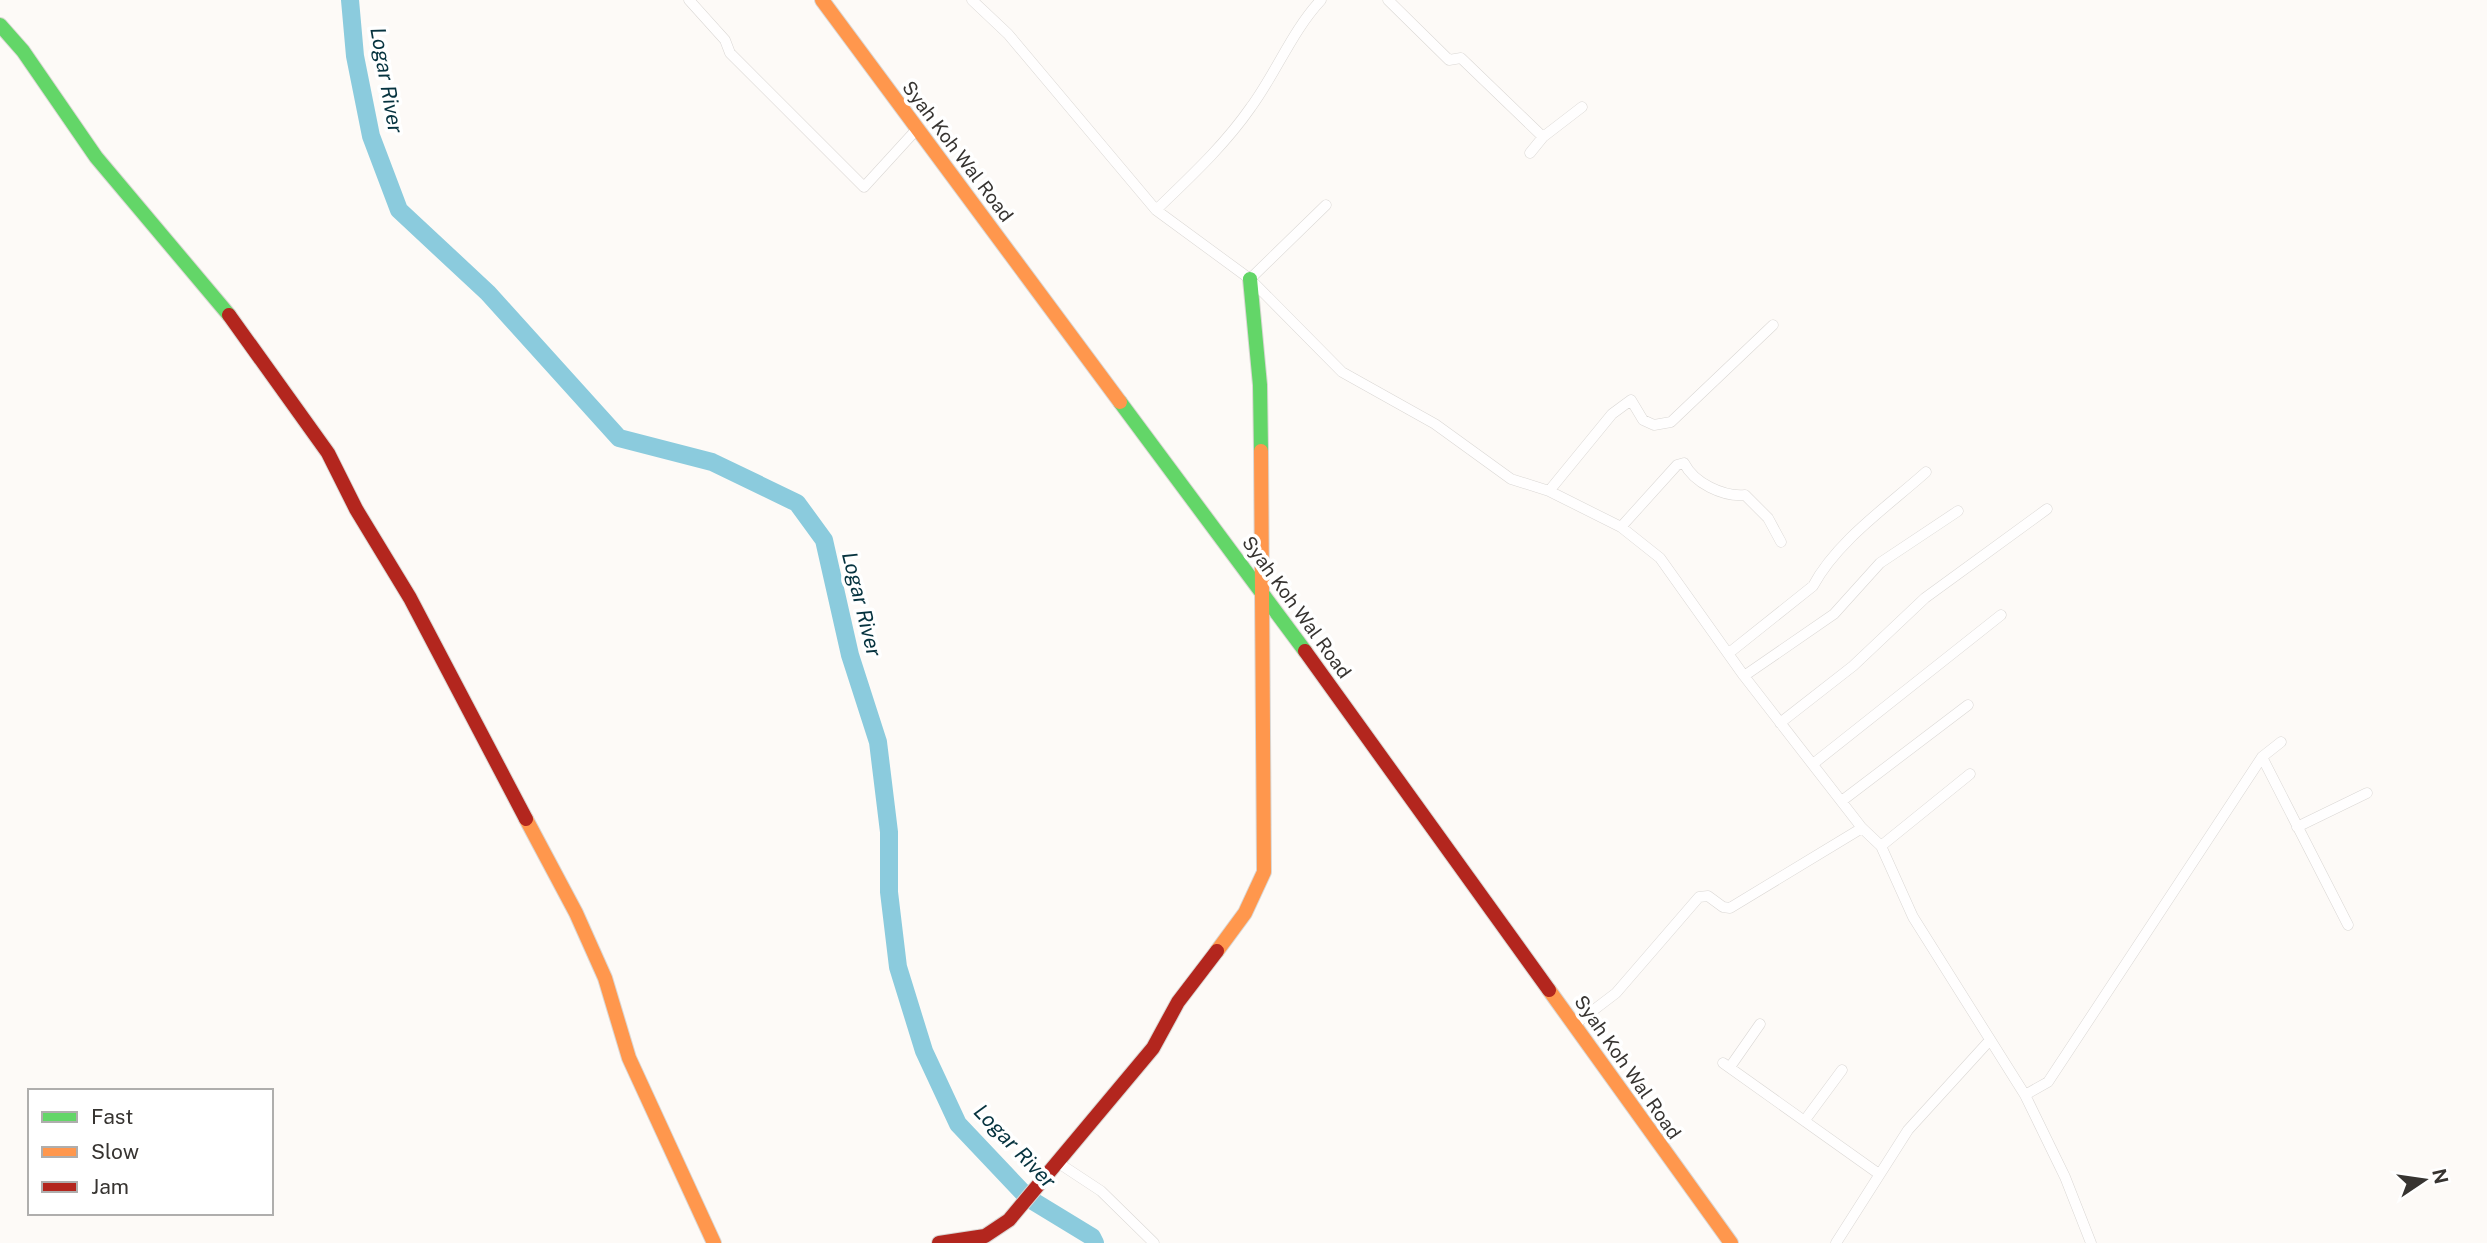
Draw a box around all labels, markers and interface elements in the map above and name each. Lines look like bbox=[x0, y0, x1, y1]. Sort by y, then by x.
water label: Logar River bbox=[365, 25, 409, 136]
street label: Syah Koh Wal Road bbox=[898, 76, 1018, 226]
street label: Syah Koh Wal Road bbox=[1238, 532, 1356, 682]
water label: Logar River bbox=[837, 549, 887, 660]
street label: Syah Koh Wal Road bbox=[1570, 991, 1686, 1143]
legend bbox=[28, 1089, 273, 1215]
water label: Logar River bbox=[969, 1099, 1062, 1194]
text: Fast bbox=[91, 1104, 133, 1129]
text: Slow bbox=[91, 1139, 139, 1164]
north arrow bbox=[2389, 1145, 2459, 1215]
text: N bbox=[2428, 1166, 2453, 1186]
text: Jam bbox=[91, 1174, 129, 1199]

